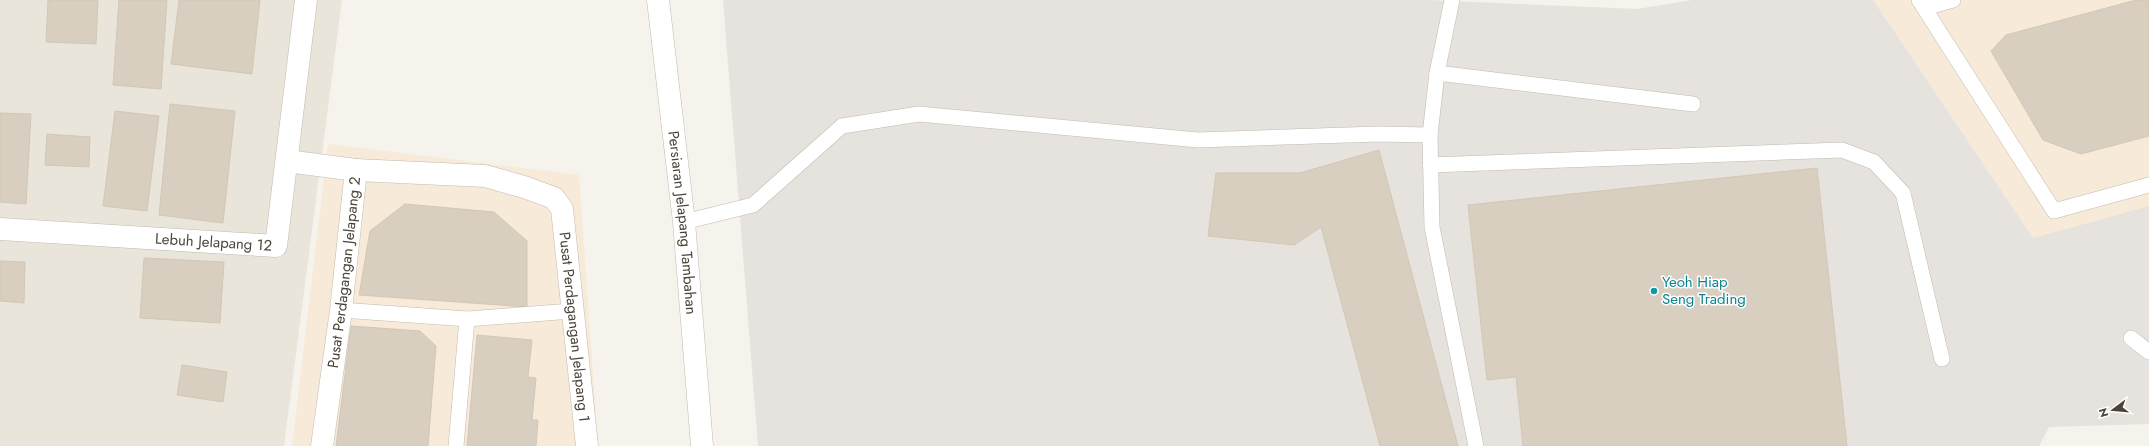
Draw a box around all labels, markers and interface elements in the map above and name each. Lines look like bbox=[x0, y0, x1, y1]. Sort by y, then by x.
street label: Persiaran Jelapang Tambahan bbox=[662, 130, 702, 315]
street label: Pusat Perdagangan Jelapang 2 bbox=[322, 175, 366, 370]
street label: Lebuh Jelapang 12 bbox=[154, 228, 273, 257]
street label: Pusat Perdagangan Jelapang 1 bbox=[553, 231, 595, 423]
place label: Yeoh Hiap Seng Trading bbox=[1662, 271, 1746, 310]
marker: Yeoh Hiap Seng Trading bbox=[1649, 286, 1659, 296]
north arrow bbox=[2093, 390, 2133, 430]
text: N bbox=[2094, 406, 2112, 419]

